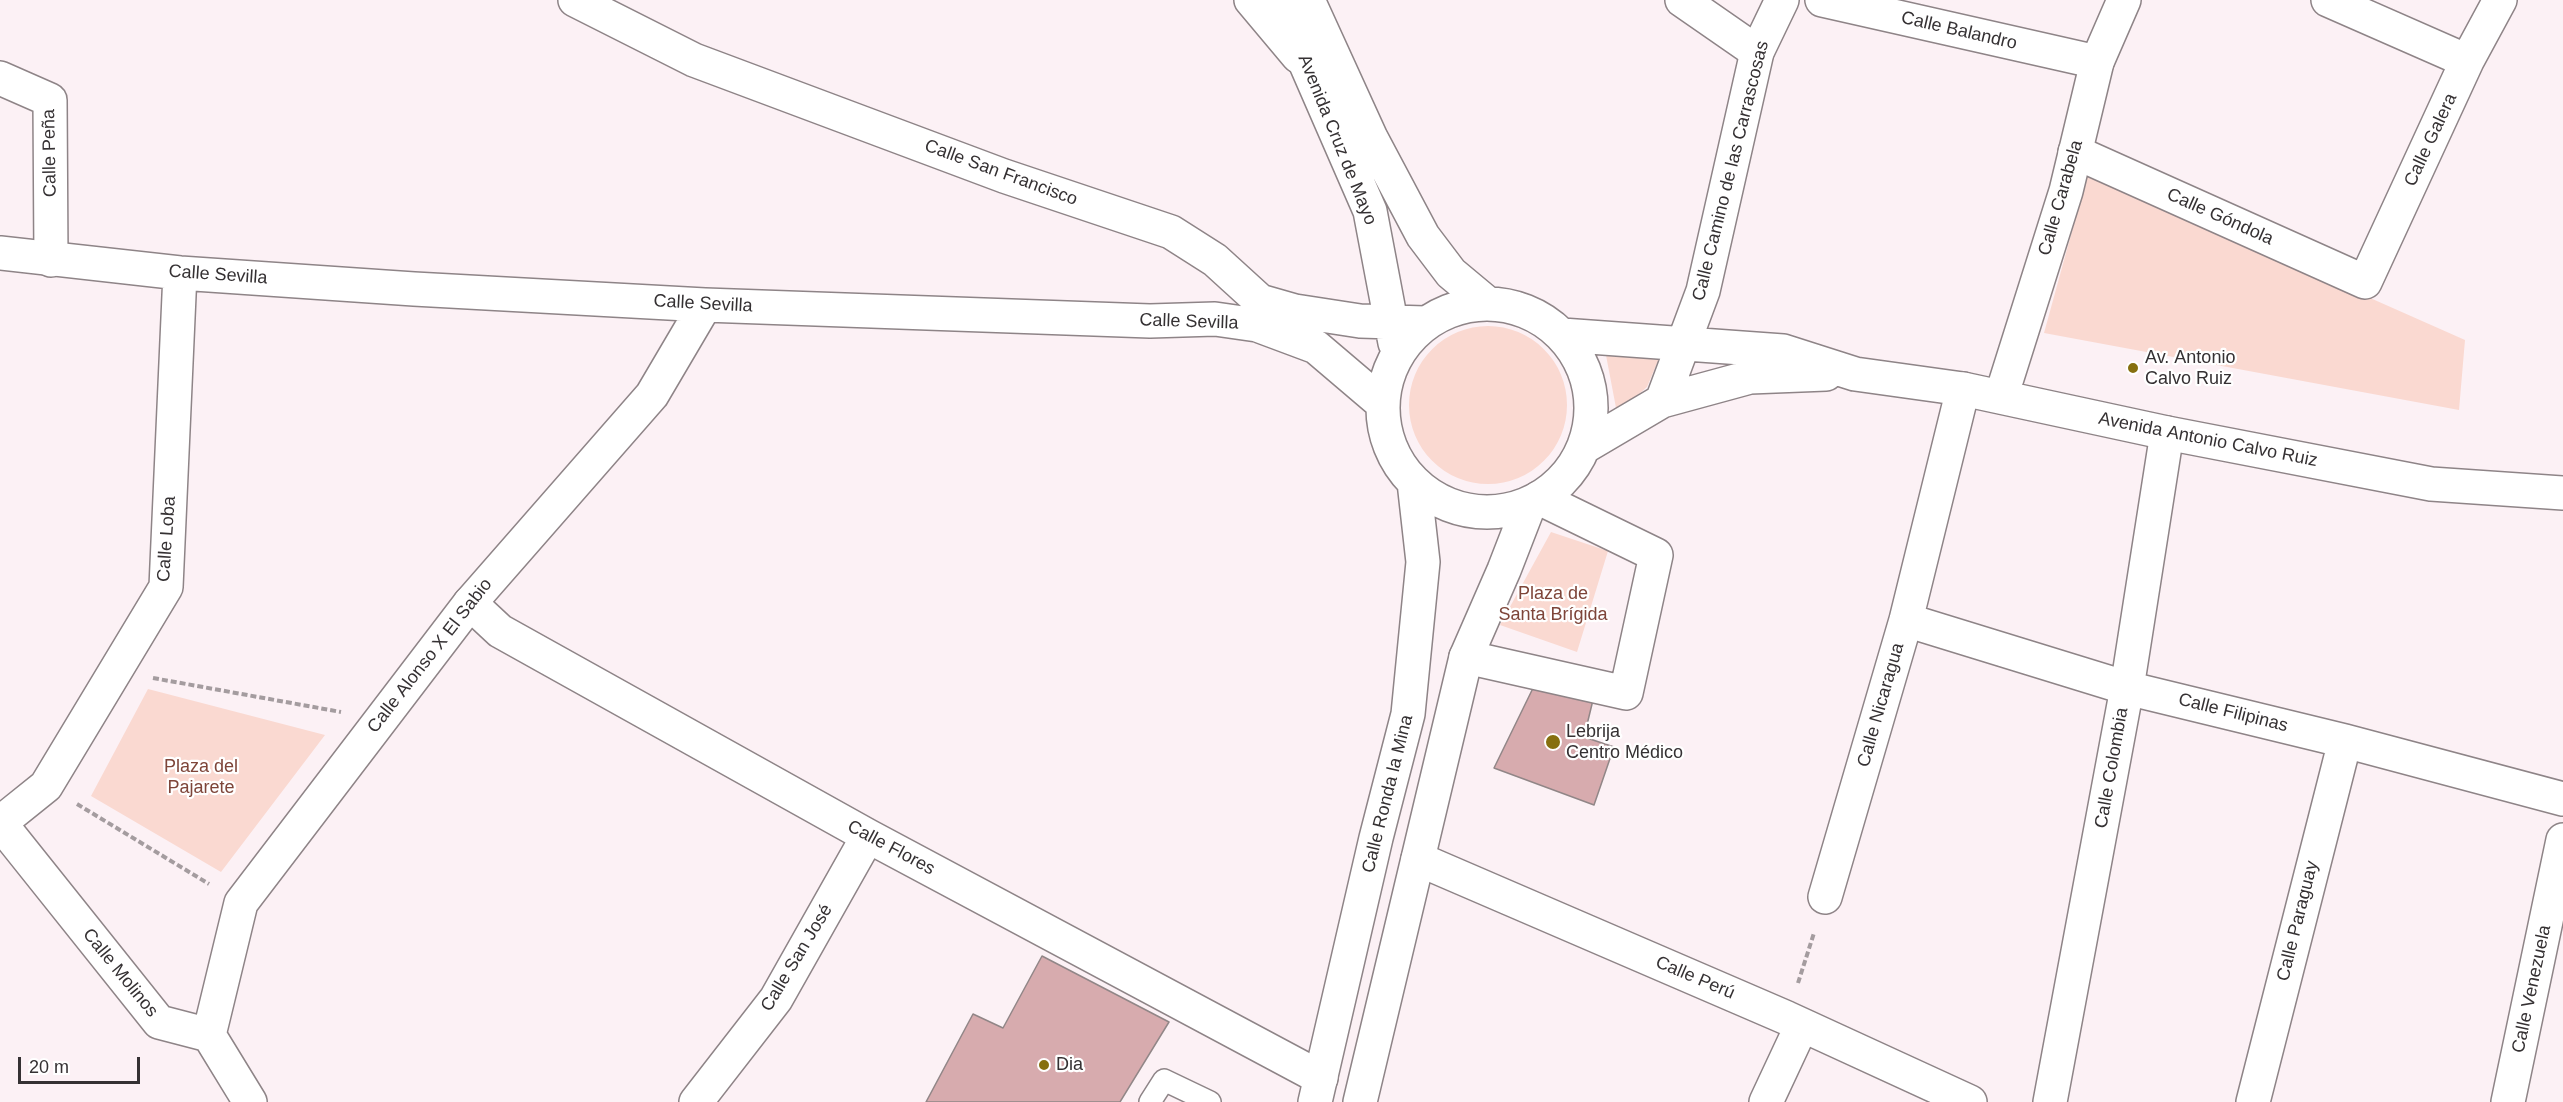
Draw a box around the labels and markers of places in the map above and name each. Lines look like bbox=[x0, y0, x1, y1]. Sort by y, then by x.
place label: Av. Antonio Calvo Ruiz bbox=[2145, 347, 2235, 389]
marker: Av. Antonio Calvo Ruiz bbox=[2126, 361, 2140, 375]
place label: Lebrija Centro Médico bbox=[1566, 721, 1683, 764]
marker: Lebrija Centro Médico bbox=[1544, 733, 1562, 751]
place label: Dia bbox=[1056, 1054, 1083, 1076]
marker: Dia bbox=[1037, 1058, 1051, 1072]

